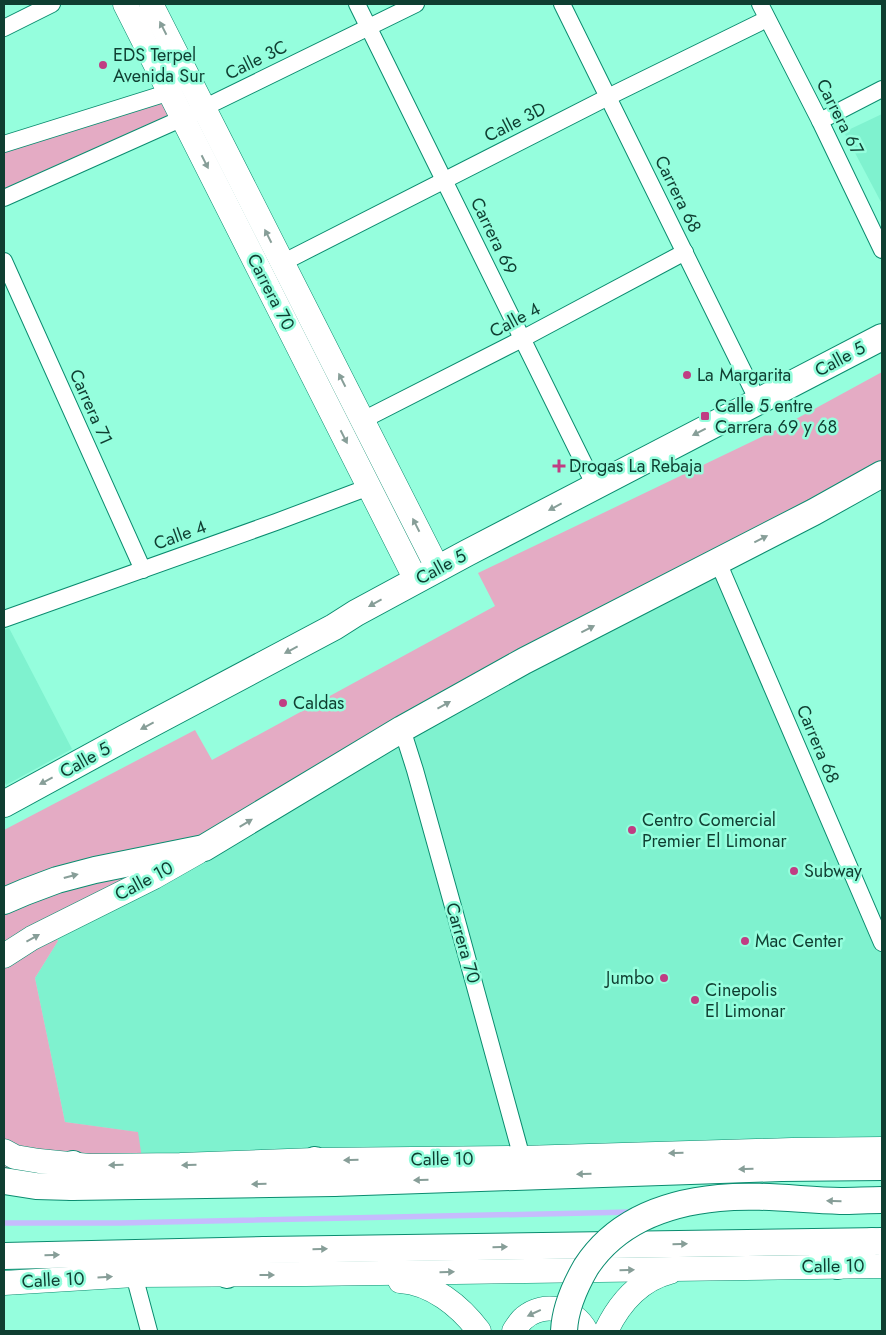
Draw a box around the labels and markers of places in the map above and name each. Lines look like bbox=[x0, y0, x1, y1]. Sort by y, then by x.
place label: EDS Terpel Avenida Sur bbox=[113, 42, 206, 89]
marker: EDS Terpel Avenida Sur bbox=[97, 59, 109, 71]
place label: La Margarita bbox=[697, 362, 791, 388]
marker: La Margarita bbox=[681, 369, 693, 381]
place label: Calle 5 entre Carrera 69 y 68 bbox=[715, 393, 837, 440]
marker: Calle 5 entre Carrera 69 y 68 bbox=[699, 410, 711, 422]
place label: Drogas La Rebaja bbox=[569, 453, 702, 479]
marker: Drogas La Rebaja bbox=[553, 460, 565, 472]
place label: Caldas bbox=[293, 690, 344, 716]
marker: Caldas bbox=[277, 697, 289, 709]
place label: Centro Comercial Premier El Limonar bbox=[642, 807, 787, 854]
marker: Centro Comercial Premier El Limonar bbox=[626, 824, 638, 836]
place label: Subway bbox=[804, 858, 862, 884]
marker: Subway bbox=[788, 865, 800, 877]
place label: Mac Center bbox=[755, 928, 844, 954]
marker: Mac Center bbox=[739, 935, 751, 947]
place label: Jumbo bbox=[604, 965, 654, 991]
marker: Jumbo bbox=[658, 972, 670, 984]
place label: Cinepolis El Limonar bbox=[705, 977, 786, 1024]
marker: Cinepolis El Limonar bbox=[689, 994, 701, 1006]

